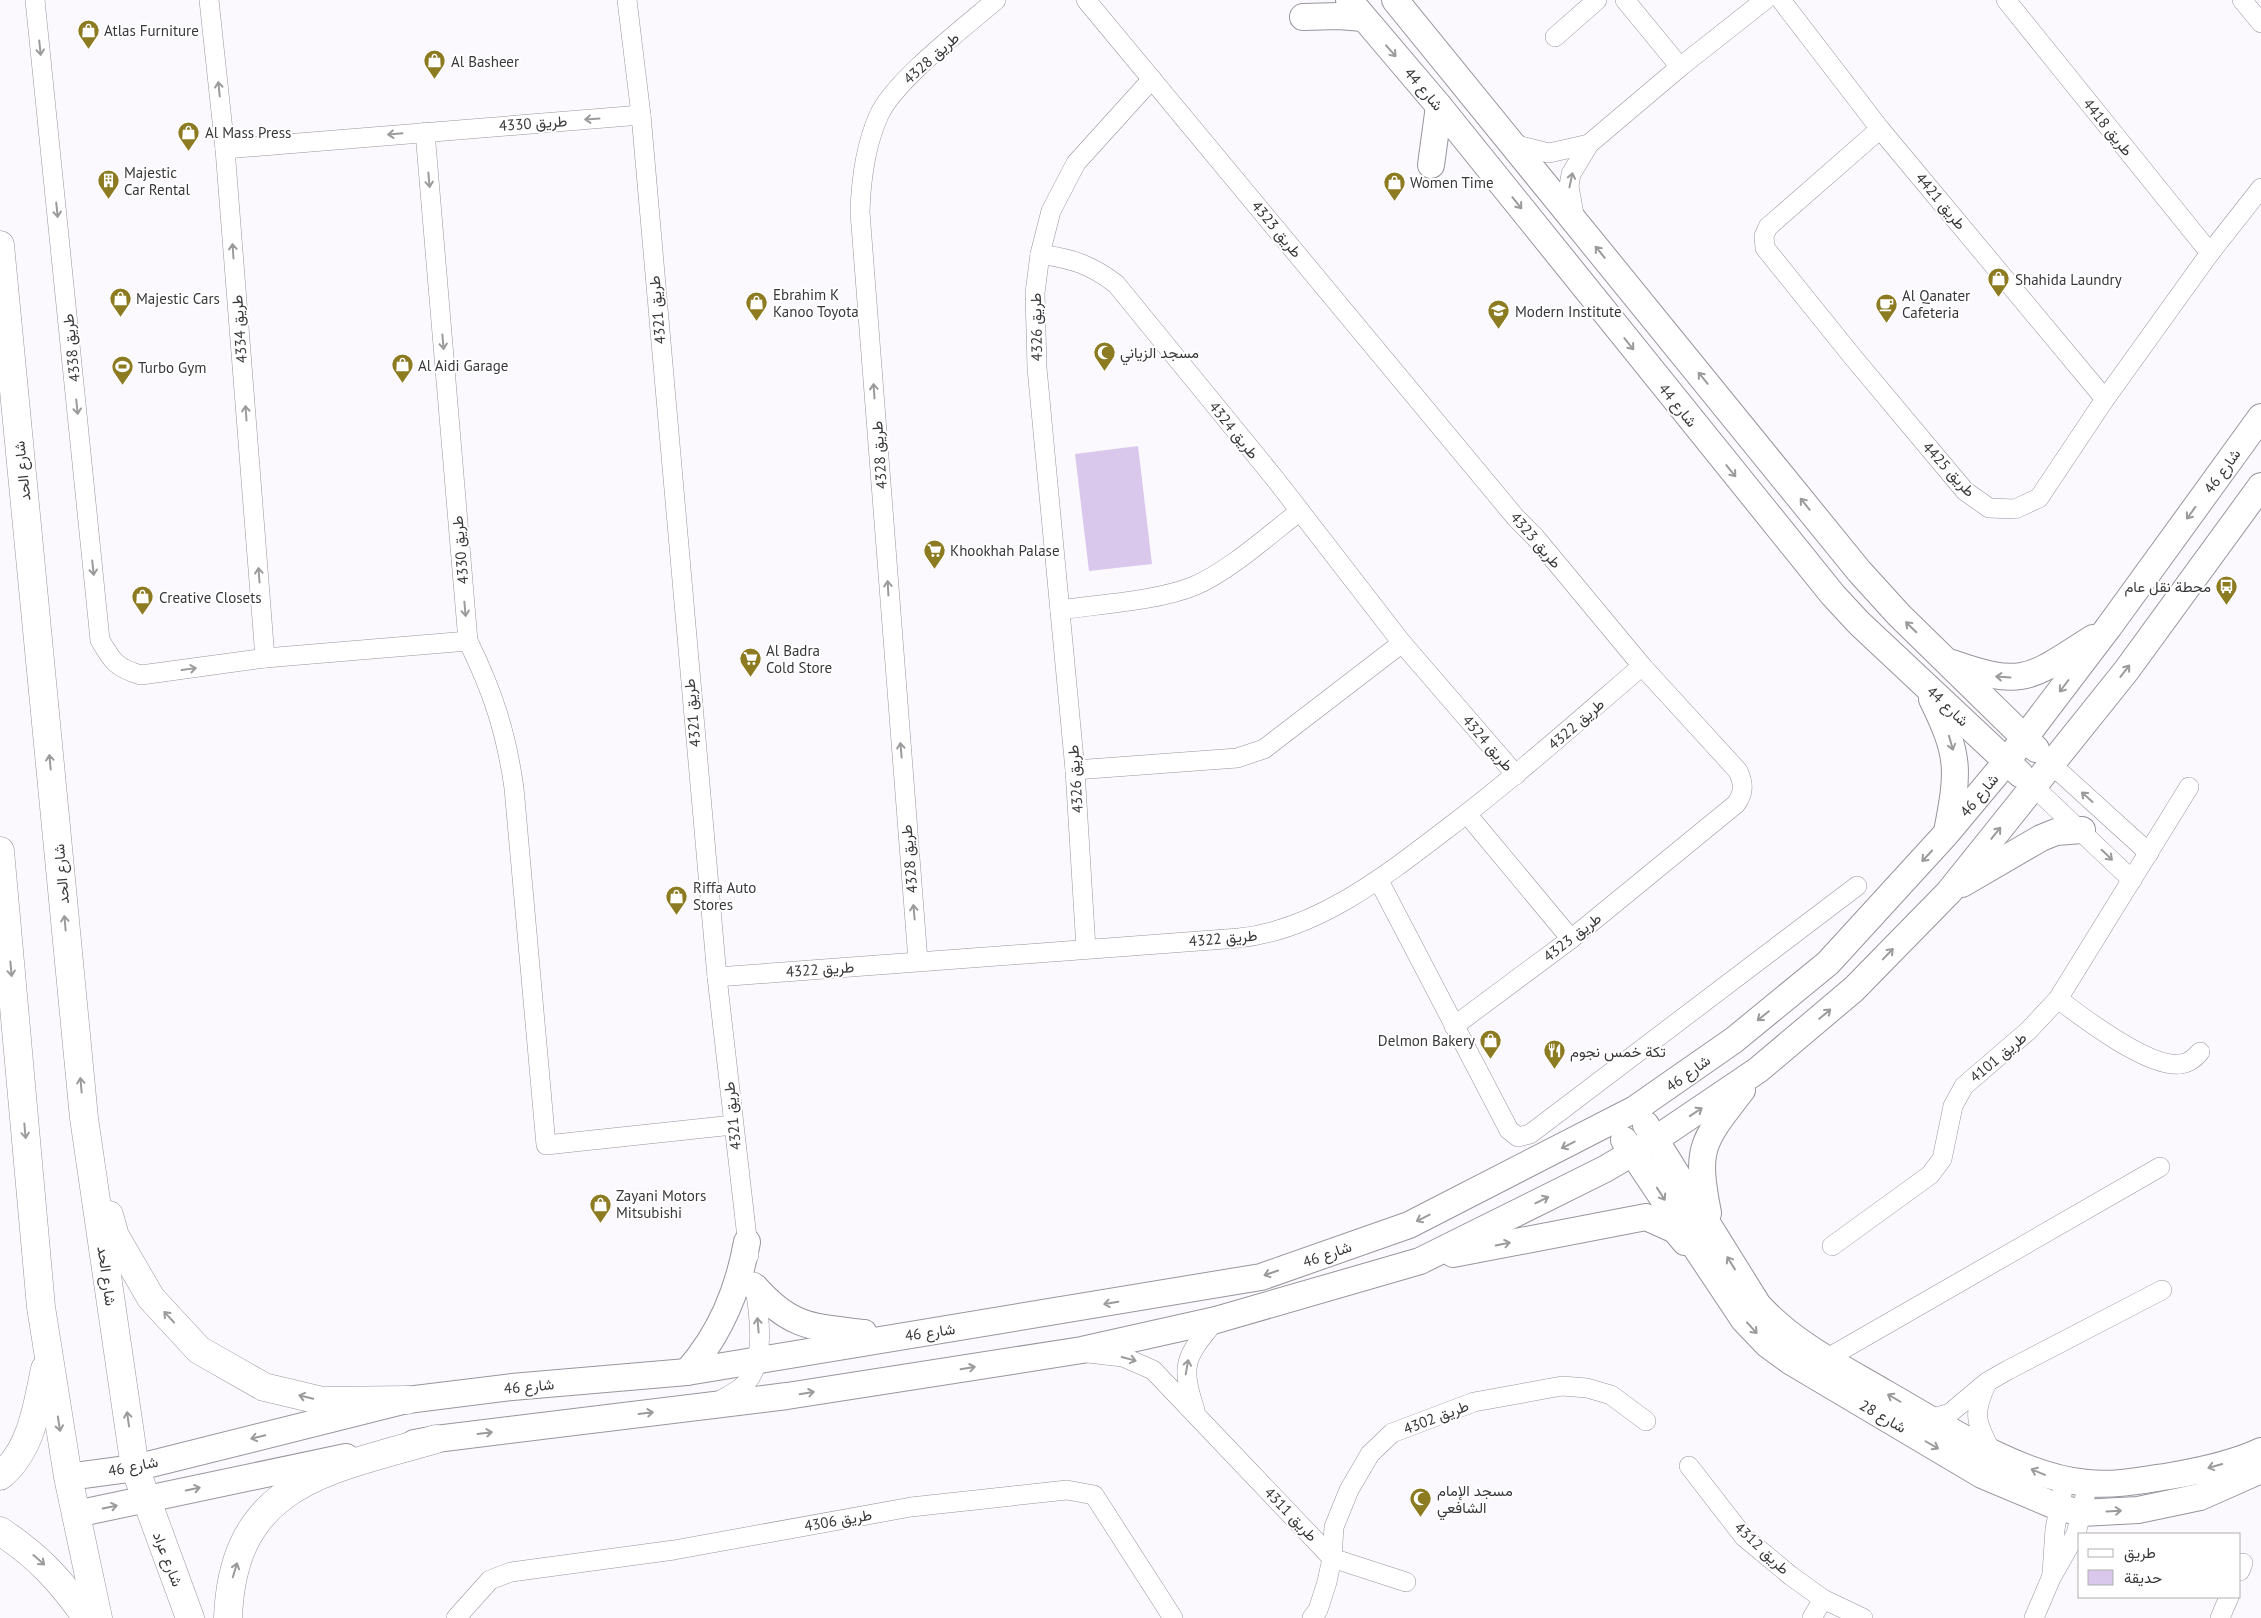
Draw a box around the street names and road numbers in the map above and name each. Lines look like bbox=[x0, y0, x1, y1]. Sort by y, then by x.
street label: طريق 4328 bbox=[899, 28, 964, 89]
street label: شارع 44 bbox=[1399, 64, 1448, 116]
street label: طريق 4418 bbox=[2078, 94, 2137, 160]
street label: طريق 4330 bbox=[498, 111, 568, 136]
street label: طريق 4421 bbox=[1911, 169, 1970, 234]
street label: طريق 4323 bbox=[1247, 197, 1306, 262]
street label: طريق 4321 bbox=[645, 275, 670, 345]
street label: طريق 4326 bbox=[1026, 292, 1047, 361]
street label: طريق 4334 bbox=[227, 294, 252, 364]
street label: طريق 4338 bbox=[58, 313, 85, 383]
street label: شارع 44 bbox=[1653, 379, 1701, 432]
street label: طريق 4324 bbox=[1204, 397, 1263, 463]
street label: طريق 4328 bbox=[867, 420, 892, 490]
street label: طريق 4425 bbox=[1918, 437, 1979, 501]
street label: شارع الحد bbox=[9, 440, 37, 502]
street label: شارع 46 bbox=[2199, 445, 2246, 498]
street label: طريق 4323 bbox=[1506, 508, 1566, 573]
street label: طريق 4330 bbox=[448, 515, 473, 585]
street label: طريق 4321 bbox=[680, 678, 705, 748]
street label: شارع 44 bbox=[1922, 682, 1973, 732]
street label: طريق 4322 bbox=[1544, 694, 1609, 754]
street label: طريق 4324 bbox=[1458, 711, 1518, 776]
street label: طريق 4326 bbox=[1063, 744, 1088, 814]
street label: شارع 46 bbox=[1955, 769, 2004, 822]
street label: طريق 4328 bbox=[897, 824, 922, 894]
street label: شارع الحد bbox=[49, 843, 75, 905]
street label: طريق 4323 bbox=[1539, 908, 1606, 966]
street label: طريق 4322 bbox=[1188, 926, 1258, 951]
street label: طريق 4322 bbox=[785, 957, 855, 982]
street label: طريق 4101 bbox=[1966, 1028, 2031, 1087]
street label: شارع 46 bbox=[1662, 1050, 1715, 1097]
street label: طريق 4321 bbox=[719, 1081, 746, 1151]
street label: شارع 46 bbox=[1300, 1237, 1355, 1273]
street label: شارع الحد bbox=[91, 1245, 121, 1308]
street label: شارع 46 bbox=[904, 1319, 957, 1347]
street label: شارع 46 bbox=[503, 1374, 555, 1400]
street label: شارع 28 bbox=[1855, 1395, 1910, 1439]
street label: طريق 4302 bbox=[1401, 1396, 1472, 1439]
street label: شارع 46 bbox=[106, 1452, 160, 1482]
street label: طريق 4311 bbox=[1260, 1483, 1322, 1546]
street label: طريق 4306 bbox=[803, 1505, 874, 1536]
street label: طريق 4312 bbox=[1730, 1518, 1794, 1579]
street label: شارع عراد bbox=[147, 1529, 187, 1590]

